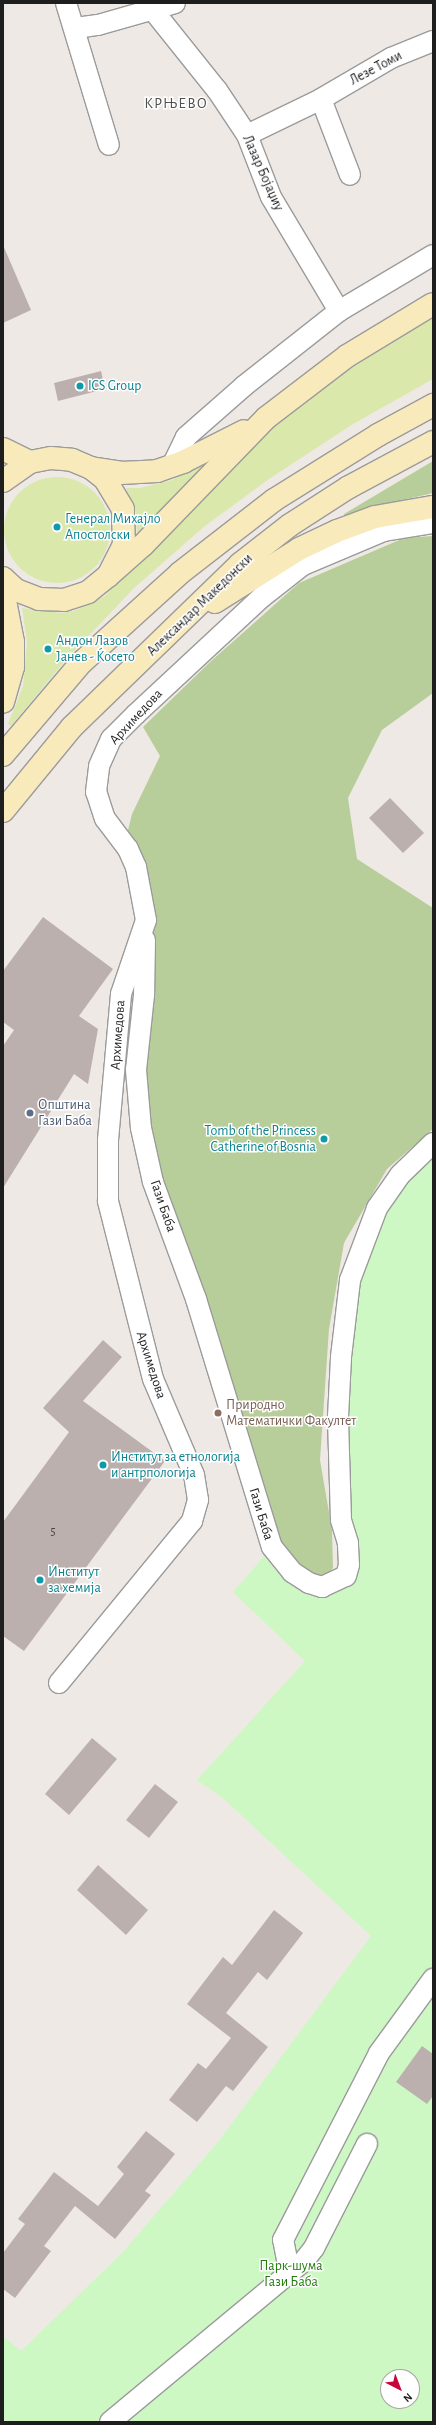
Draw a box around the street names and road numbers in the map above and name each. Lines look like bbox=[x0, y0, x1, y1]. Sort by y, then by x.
street label: Лезе Томи bbox=[347, 47, 405, 89]
street label: Лазар Бојаџиу bbox=[239, 133, 287, 213]
street label: Александар Македонски bbox=[144, 550, 256, 660]
street label: Архимедова bbox=[106, 686, 166, 748]
street label: Архимедова bbox=[107, 1000, 129, 1070]
street label: Гази Баба bbox=[146, 1178, 180, 1234]
street label: Архимедова bbox=[132, 1329, 170, 1401]
street label: Гази Баба bbox=[245, 1486, 277, 1542]

